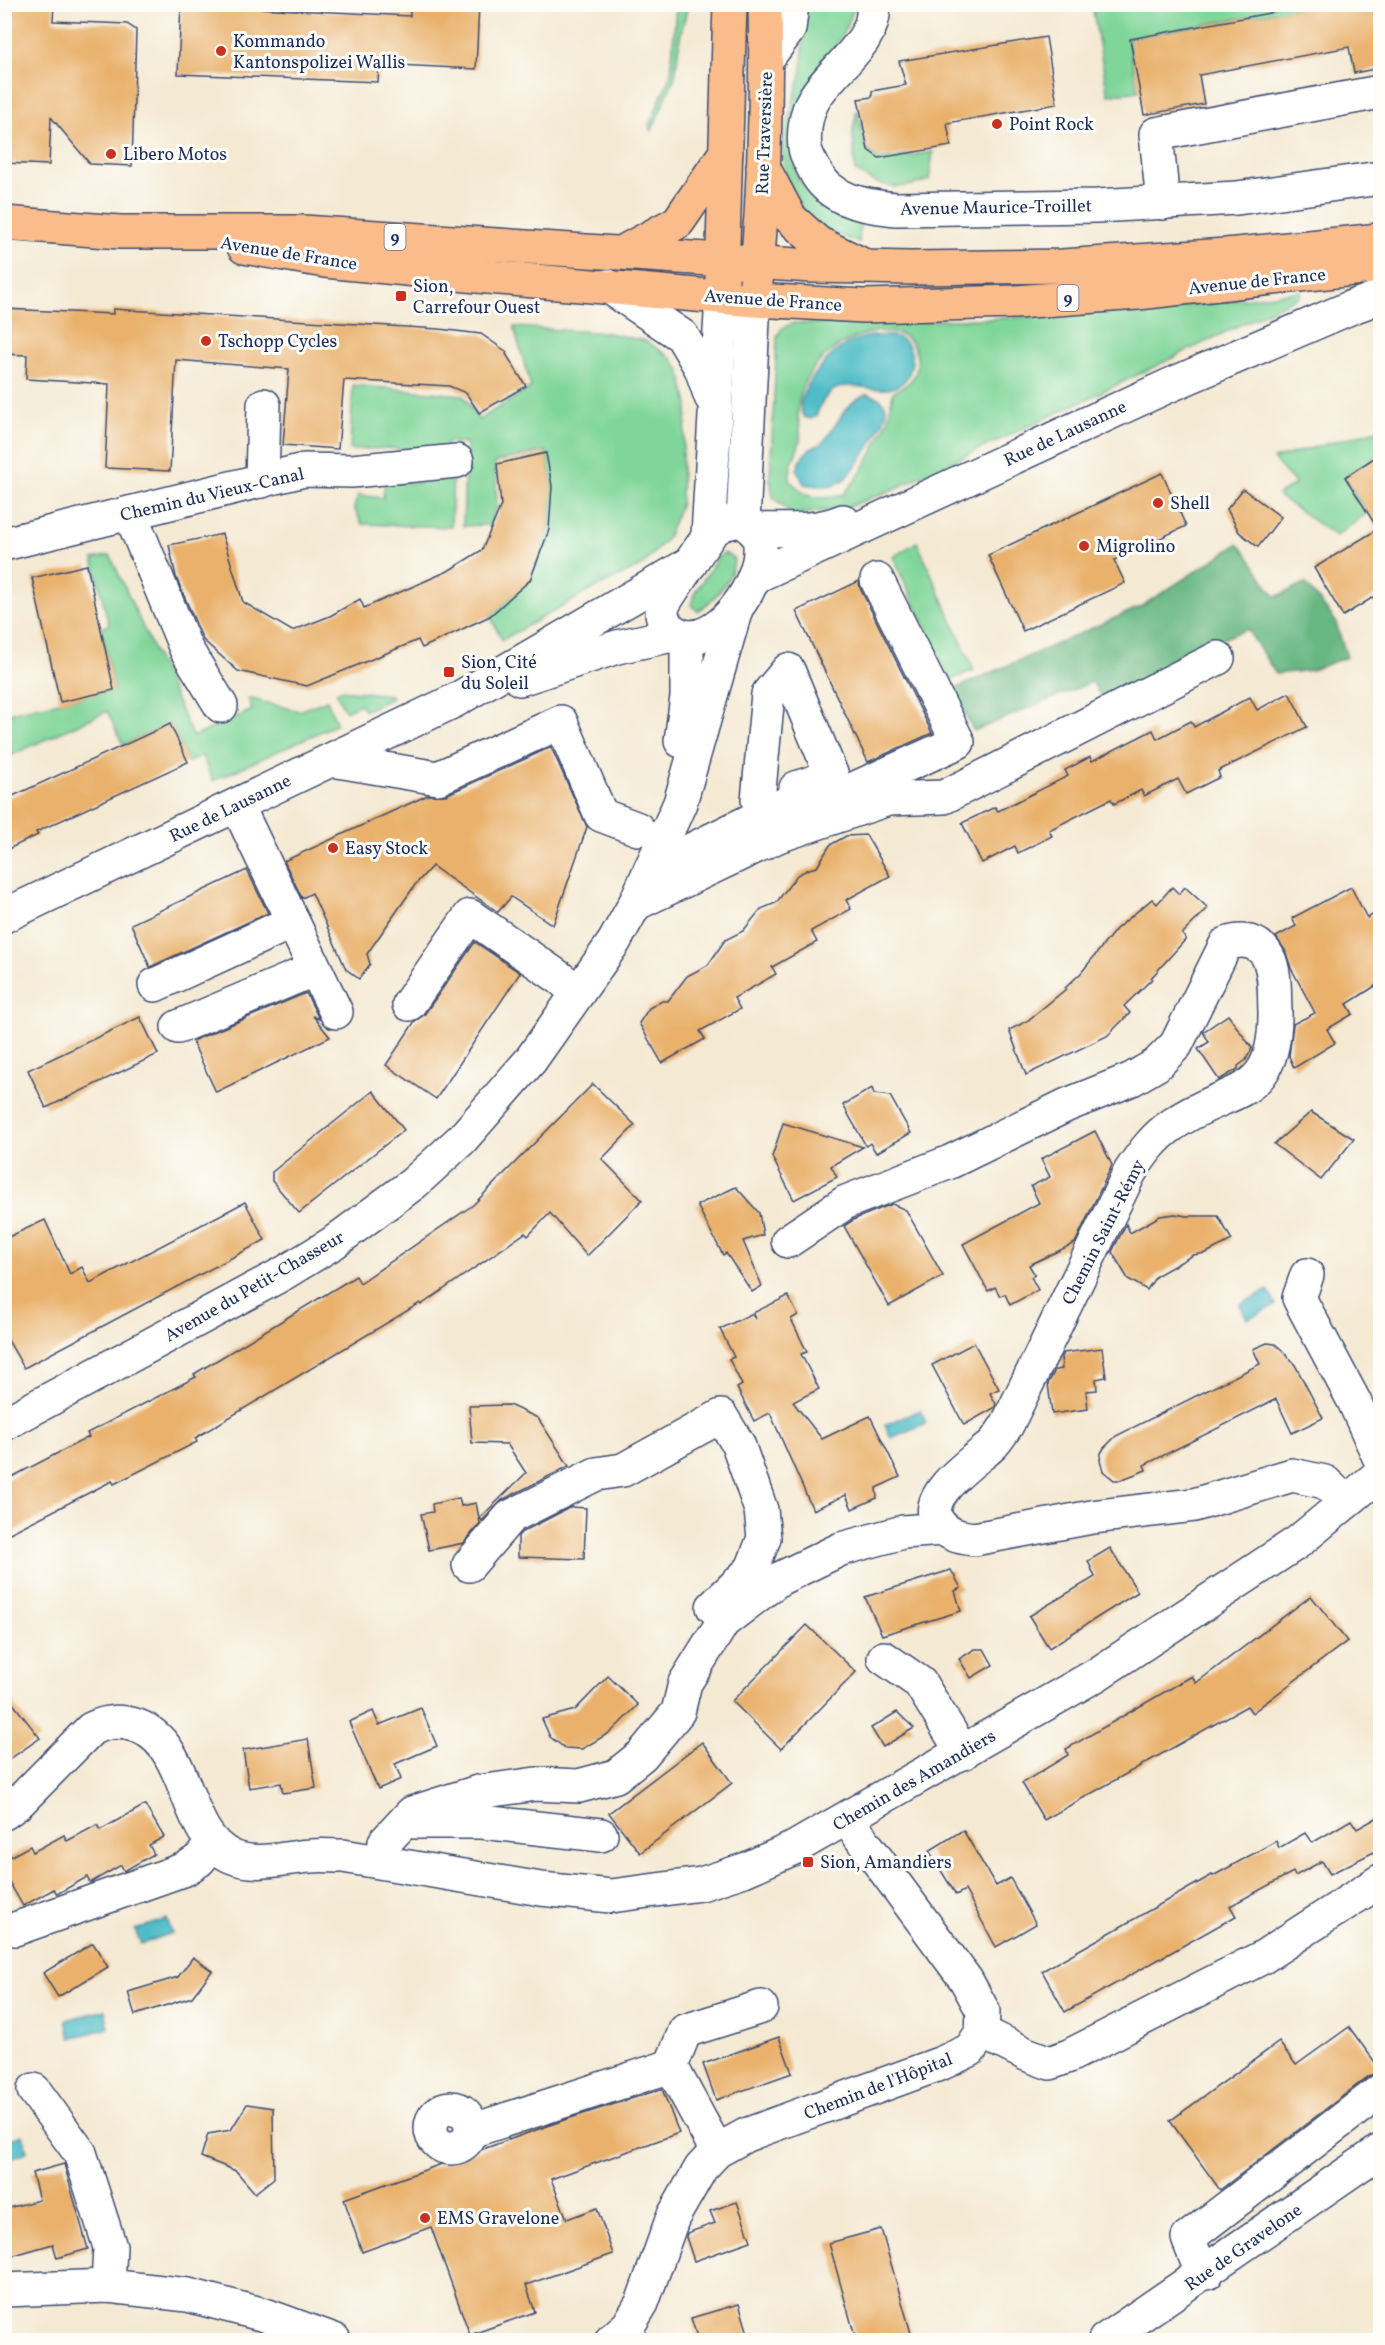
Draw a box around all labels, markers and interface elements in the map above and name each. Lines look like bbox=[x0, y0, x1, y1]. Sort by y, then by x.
place label: Kommando Kantonspolizei Wallis bbox=[233, 30, 405, 76]
marker: Kommando Kantonspolizei Wallis bbox=[214, 44, 228, 58]
street label: Rue Traversière bbox=[751, 71, 780, 195]
place label: Point Rock bbox=[1009, 113, 1094, 138]
marker: Point Rock bbox=[990, 117, 1004, 131]
place label: Libero Motos bbox=[123, 143, 227, 168]
marker: Libero Motos bbox=[104, 147, 118, 161]
street label: Avenue Maurice-Troillet bbox=[900, 194, 1092, 223]
road number: 9 bbox=[384, 224, 406, 250]
street label: Avenue de France bbox=[219, 231, 359, 278]
street label: Avenue de France bbox=[1187, 263, 1327, 302]
place label: Sion, Carrefour Ouest bbox=[413, 275, 540, 321]
street label: Avenue de France bbox=[703, 284, 843, 319]
road number: 9 bbox=[1058, 285, 1078, 311]
marker: Sion, Carrefour Ouest bbox=[394, 289, 408, 303]
place label: Tschopp Cycles bbox=[218, 330, 337, 355]
marker: Tschopp Cycles bbox=[199, 334, 213, 348]
street label: Rue de Lausanne bbox=[1000, 395, 1131, 474]
street label: Chemin du Vieux-Canal bbox=[118, 462, 307, 529]
place label: Shell bbox=[1170, 492, 1210, 517]
marker: Shell bbox=[1151, 496, 1165, 510]
place label: Migrolino bbox=[1096, 535, 1175, 560]
marker: Migrolino bbox=[1077, 539, 1091, 553]
place label: Sion, Cité du Soleil bbox=[461, 651, 537, 697]
marker: Sion, Cité du Soleil bbox=[442, 665, 456, 679]
street label: Rue de Lausanne bbox=[166, 769, 296, 850]
place label: Easy Stock bbox=[345, 837, 428, 862]
marker: Easy Stock bbox=[326, 841, 340, 855]
street label: Chemin Saint-Rémy bbox=[1057, 1155, 1152, 1310]
street label: Avenue du Petit-Chasseur bbox=[160, 1225, 350, 1349]
street label: Chemin des Amandiers bbox=[829, 1724, 1001, 1838]
place label: Sion, Amandiers bbox=[820, 1851, 952, 1876]
marker: Sion, Amandiers bbox=[801, 1855, 815, 1869]
street label: Chemin de l'Hôpital bbox=[801, 2048, 956, 2127]
street label: Rue de Gravelone bbox=[1180, 2198, 1308, 2298]
place label: EMS Gravelone bbox=[437, 2207, 559, 2232]
marker: EMS Gravelone bbox=[418, 2211, 432, 2225]

